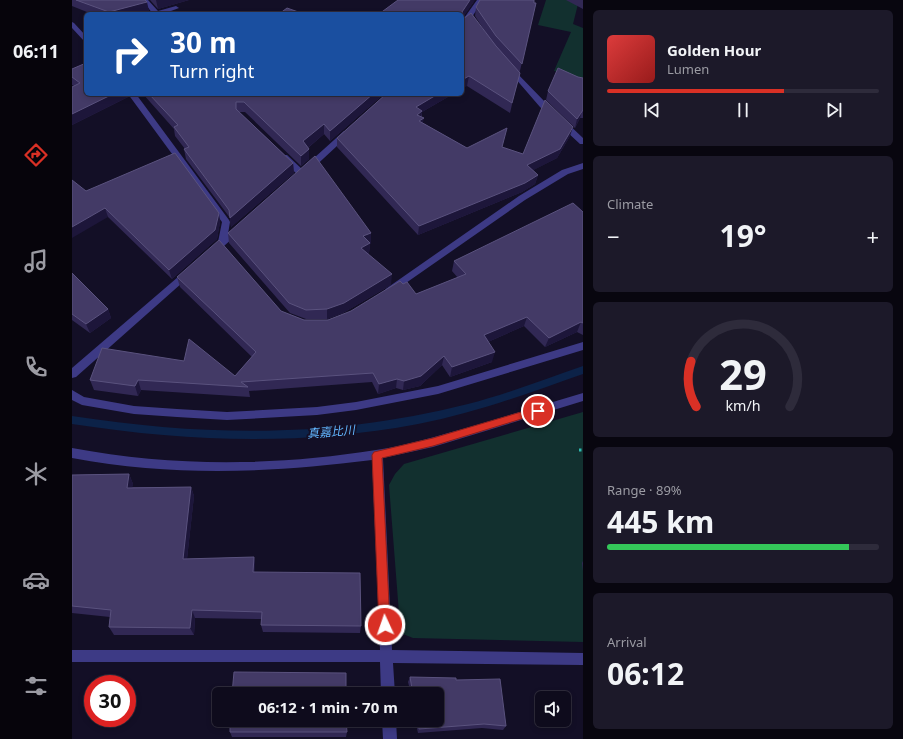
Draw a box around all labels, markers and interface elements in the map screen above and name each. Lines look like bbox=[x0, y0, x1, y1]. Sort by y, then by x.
text: 30 m bbox=[170, 23, 237, 61]
icon: right bbox=[104, 28, 156, 80]
text: 06:11 bbox=[13, 39, 59, 63]
text: Golden Hour bbox=[667, 40, 761, 60]
text: Turn right bbox=[170, 59, 254, 83]
text: Lumen bbox=[667, 60, 709, 78]
icon: previous bbox=[641, 99, 663, 121]
icon: pause bbox=[732, 99, 754, 121]
icon: next bbox=[823, 99, 845, 121]
icon: directions bbox=[22, 141, 50, 169]
text: Climate bbox=[607, 195, 653, 213]
text: 19° bbox=[719, 215, 767, 256]
text: − bbox=[607, 221, 620, 251]
text: + bbox=[866, 221, 879, 251]
icon: music bbox=[22, 247, 50, 275]
text: 29 bbox=[719, 346, 767, 402]
icon: phone bbox=[22, 353, 50, 381]
pin bbox=[521, 394, 555, 428]
text: km/h bbox=[725, 396, 761, 415]
icon: arrive bbox=[527, 400, 549, 422]
water label: 真嘉比川 bbox=[306, 421, 358, 442]
icon: climate bbox=[22, 460, 50, 488]
text: Range · 89% bbox=[607, 481, 682, 499]
text: 445 km bbox=[607, 501, 714, 542]
icon: car bbox=[22, 566, 50, 594]
position arrow bbox=[364, 604, 406, 646]
text: Arrival bbox=[607, 633, 647, 651]
text: 06:12 bbox=[607, 653, 684, 694]
icon: filters bbox=[22, 672, 50, 700]
speed limit sign: 30 bbox=[84, 675, 136, 727]
map controls bbox=[535, 691, 571, 727]
button: sound bbox=[535, 691, 571, 727]
text: 06:12 · 1 min · 70 m bbox=[258, 697, 398, 717]

